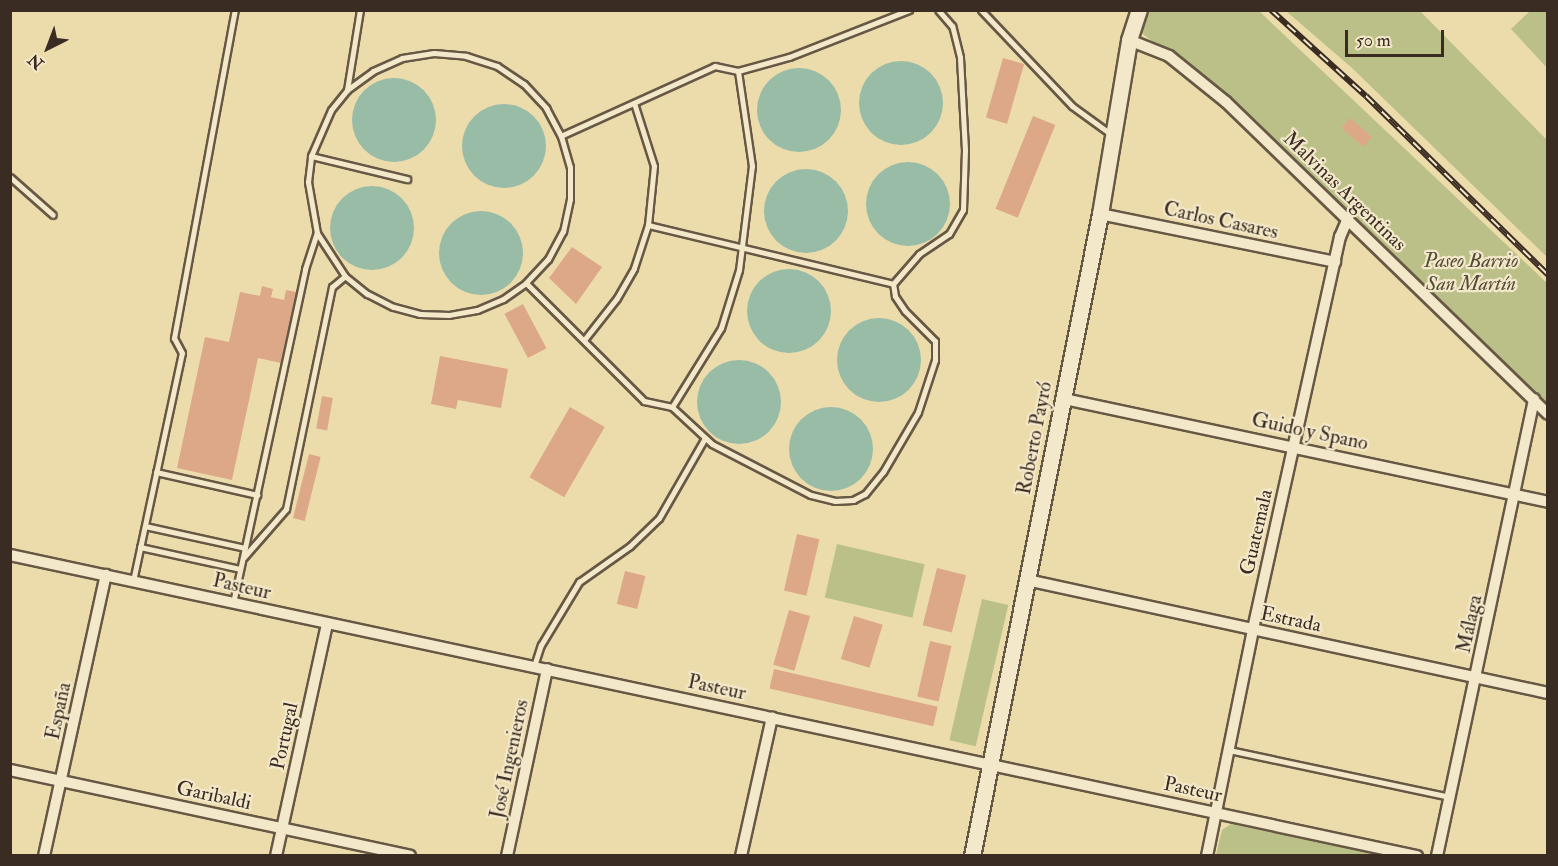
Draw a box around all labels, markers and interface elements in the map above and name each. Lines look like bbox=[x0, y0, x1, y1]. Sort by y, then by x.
north arrow bbox=[18, 18, 78, 78]
scale bar bbox=[1348, 18, 1447, 56]
text: 50 m bbox=[1356, 29, 1391, 52]
text: N bbox=[24, 49, 48, 74]
street label: Malvinas Argentinas bbox=[1278, 126, 1412, 256]
street label: Carlos Casares bbox=[1162, 196, 1280, 244]
park label: Paseo Barrio San Martín bbox=[1424, 248, 1518, 295]
street label: Roberto Payró bbox=[1011, 379, 1057, 497]
street label: Guido y Spano bbox=[1250, 407, 1370, 455]
street label: Guatemala bbox=[1234, 487, 1278, 577]
street label: Pasteur bbox=[211, 568, 273, 604]
street label: Málaga bbox=[1451, 593, 1487, 655]
street label: Estrada bbox=[1258, 601, 1324, 637]
street label: Pasteur bbox=[686, 669, 748, 705]
street label: España bbox=[40, 680, 76, 742]
street label: José Ingenieros bbox=[485, 697, 533, 821]
street label: Portugal bbox=[265, 700, 303, 772]
street label: Pasteur bbox=[1162, 771, 1224, 807]
street label: Garibaldi bbox=[174, 775, 254, 815]

